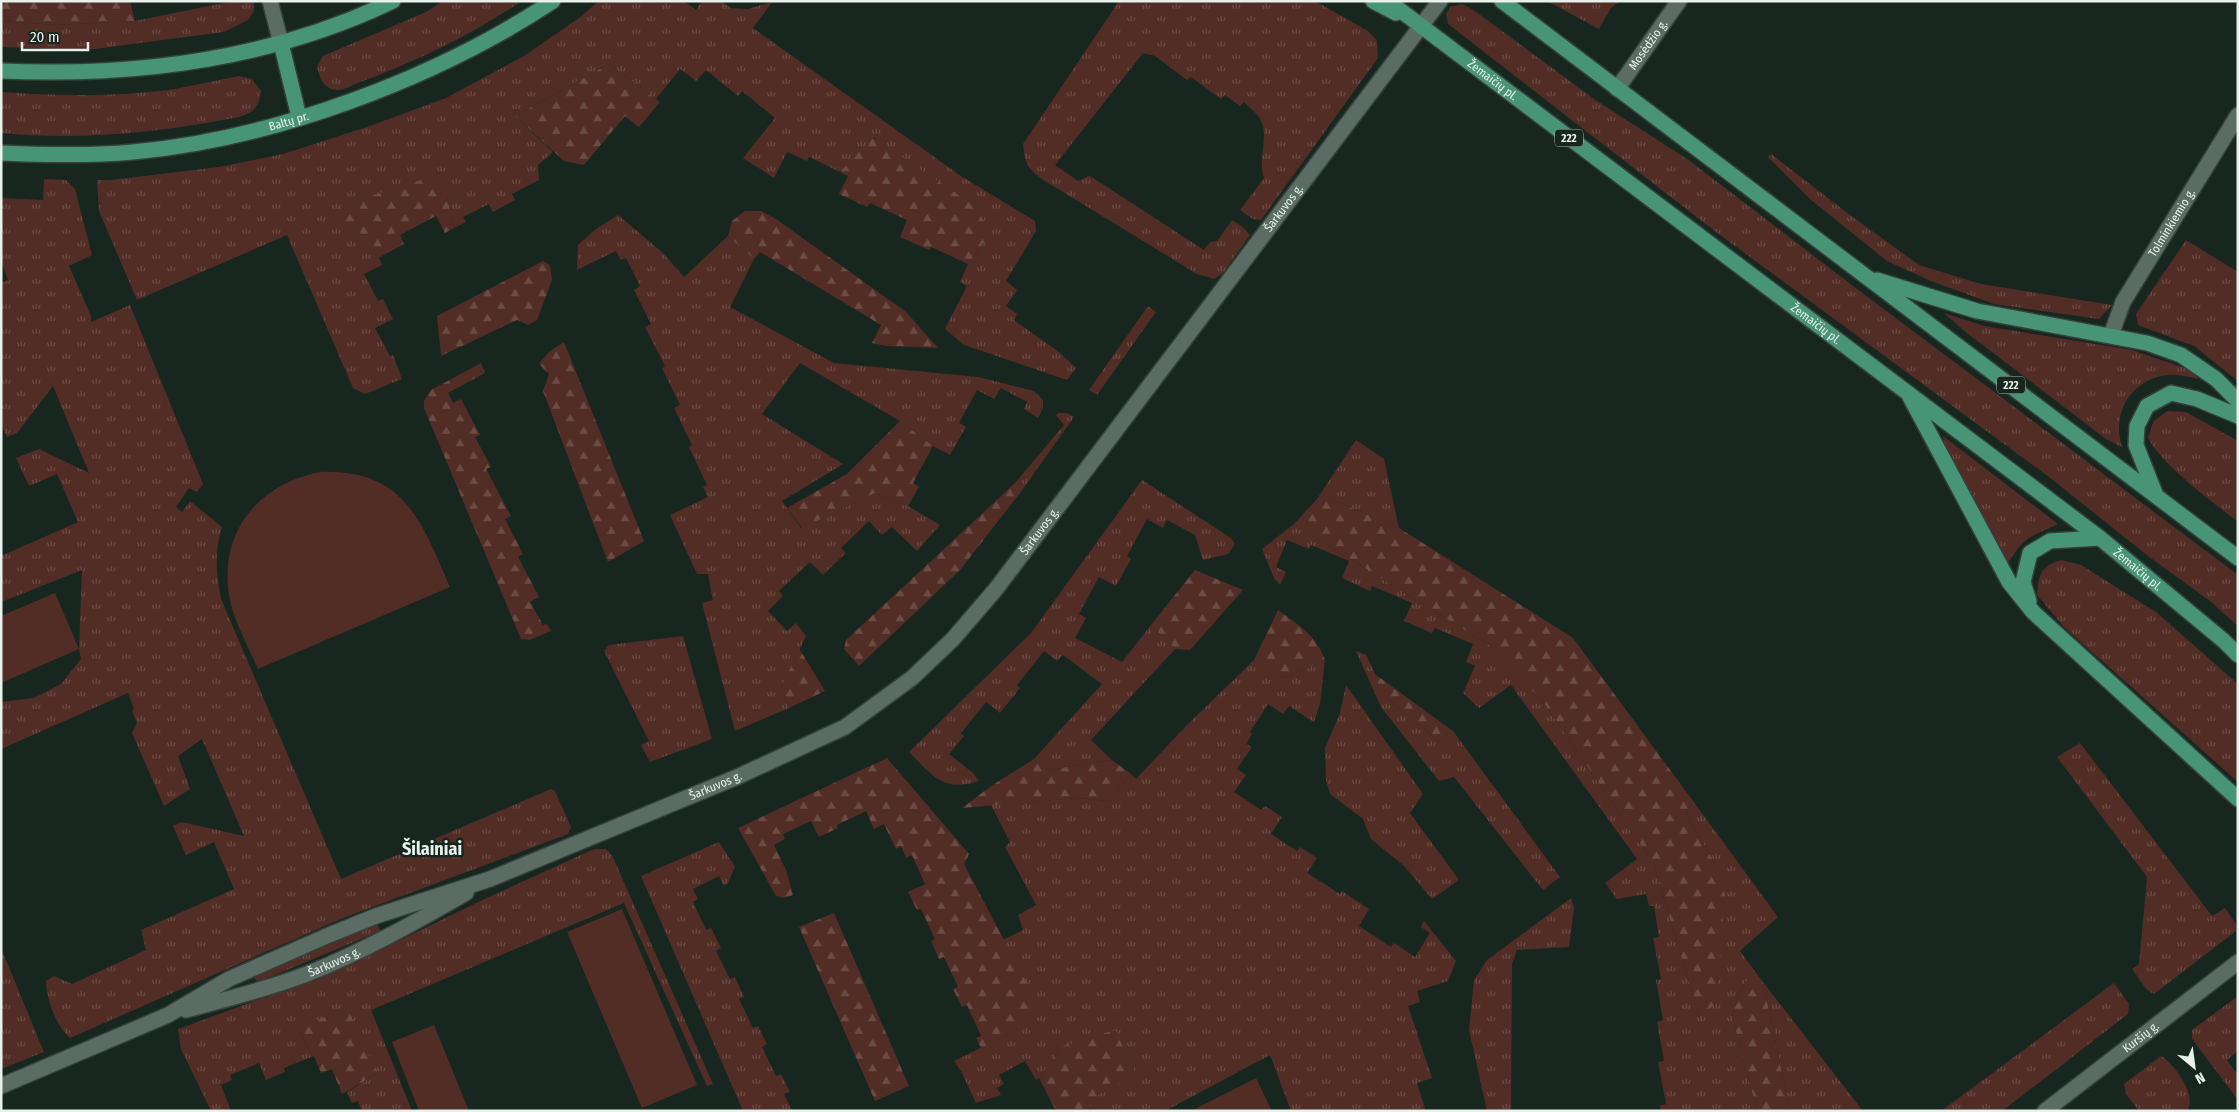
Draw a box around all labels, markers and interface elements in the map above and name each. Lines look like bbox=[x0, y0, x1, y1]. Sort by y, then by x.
street label: Mosėdžio g. bbox=[1626, 17, 1671, 72]
scale bar bbox=[22, 20, 89, 52]
text: 20 m bbox=[30, 28, 60, 46]
street label: Žemaičių pl. bbox=[1465, 56, 1521, 103]
street label: Baltų pr. bbox=[267, 109, 311, 134]
road number: 222 bbox=[1555, 130, 1583, 146]
street label: Šarkuvos g. bbox=[1260, 181, 1306, 235]
street label: Tolminkiemio g. bbox=[2145, 186, 2198, 259]
street label: Žemaičių pl. bbox=[1788, 300, 1844, 347]
road number: 222 bbox=[1997, 376, 2025, 394]
street label: Šarkuvos g. bbox=[1016, 505, 1062, 558]
street label: Žemaičių pl. bbox=[2111, 544, 2165, 594]
street label: Šarkuvos g. bbox=[687, 769, 744, 803]
district label: Šilainiai bbox=[402, 837, 462, 860]
street label: Šarkuvos g. bbox=[306, 944, 363, 980]
street label: Kuršių g. bbox=[2120, 1018, 2162, 1055]
north arrow bbox=[2169, 1042, 2219, 1092]
text: N bbox=[2192, 1068, 2208, 1087]

